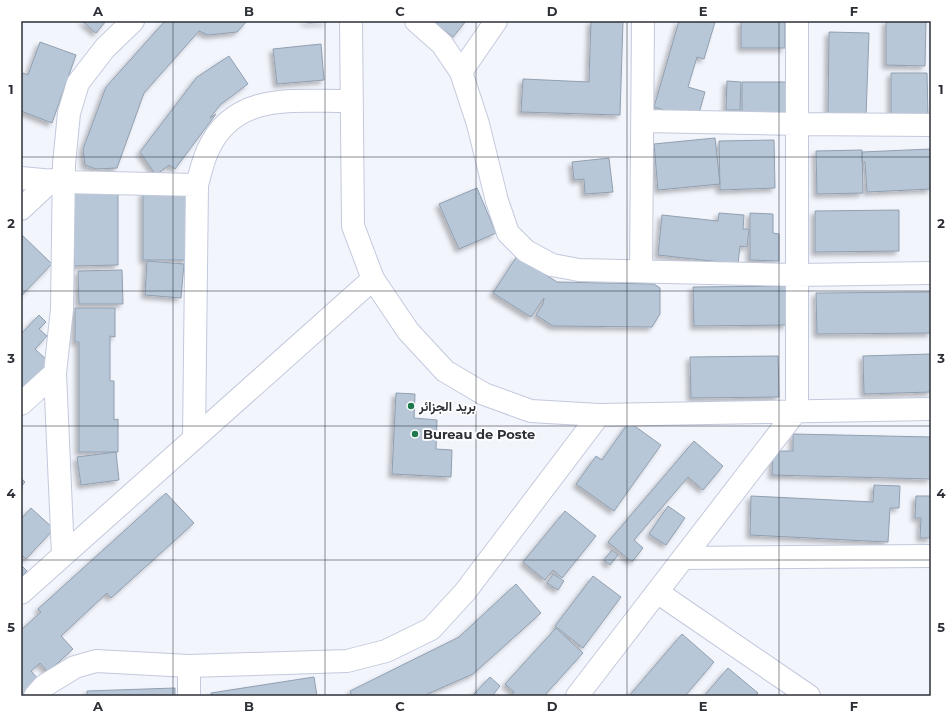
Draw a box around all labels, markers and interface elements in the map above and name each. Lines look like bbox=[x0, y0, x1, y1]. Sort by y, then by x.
text: A bbox=[92, 3, 104, 19]
text: B bbox=[244, 3, 254, 19]
text: C bbox=[395, 3, 405, 19]
text: D bbox=[547, 3, 558, 19]
text: E bbox=[699, 3, 708, 19]
text: F bbox=[850, 3, 858, 19]
text: 1 bbox=[8, 81, 14, 97]
text: 1 bbox=[938, 81, 944, 97]
text: 2 bbox=[7, 215, 15, 231]
text: 2 bbox=[937, 215, 945, 231]
text: 3 bbox=[6, 350, 15, 366]
text: 3 bbox=[936, 350, 945, 366]
place label: بريد الجزائر bbox=[418, 398, 476, 415]
marker: بريد الجزائر bbox=[406, 401, 416, 411]
place label: Bureau de Poste bbox=[423, 426, 535, 442]
marker: Bureau de Poste bbox=[410, 429, 420, 439]
text: 4 bbox=[7, 485, 16, 501]
text: 4 bbox=[937, 485, 946, 501]
text: 5 bbox=[7, 619, 15, 635]
text: 5 bbox=[937, 619, 945, 635]
text: A bbox=[92, 698, 104, 714]
text: B bbox=[244, 698, 254, 714]
text: C bbox=[395, 698, 405, 714]
text: D bbox=[547, 698, 558, 714]
text: E bbox=[699, 698, 708, 714]
text: F bbox=[850, 698, 858, 714]

